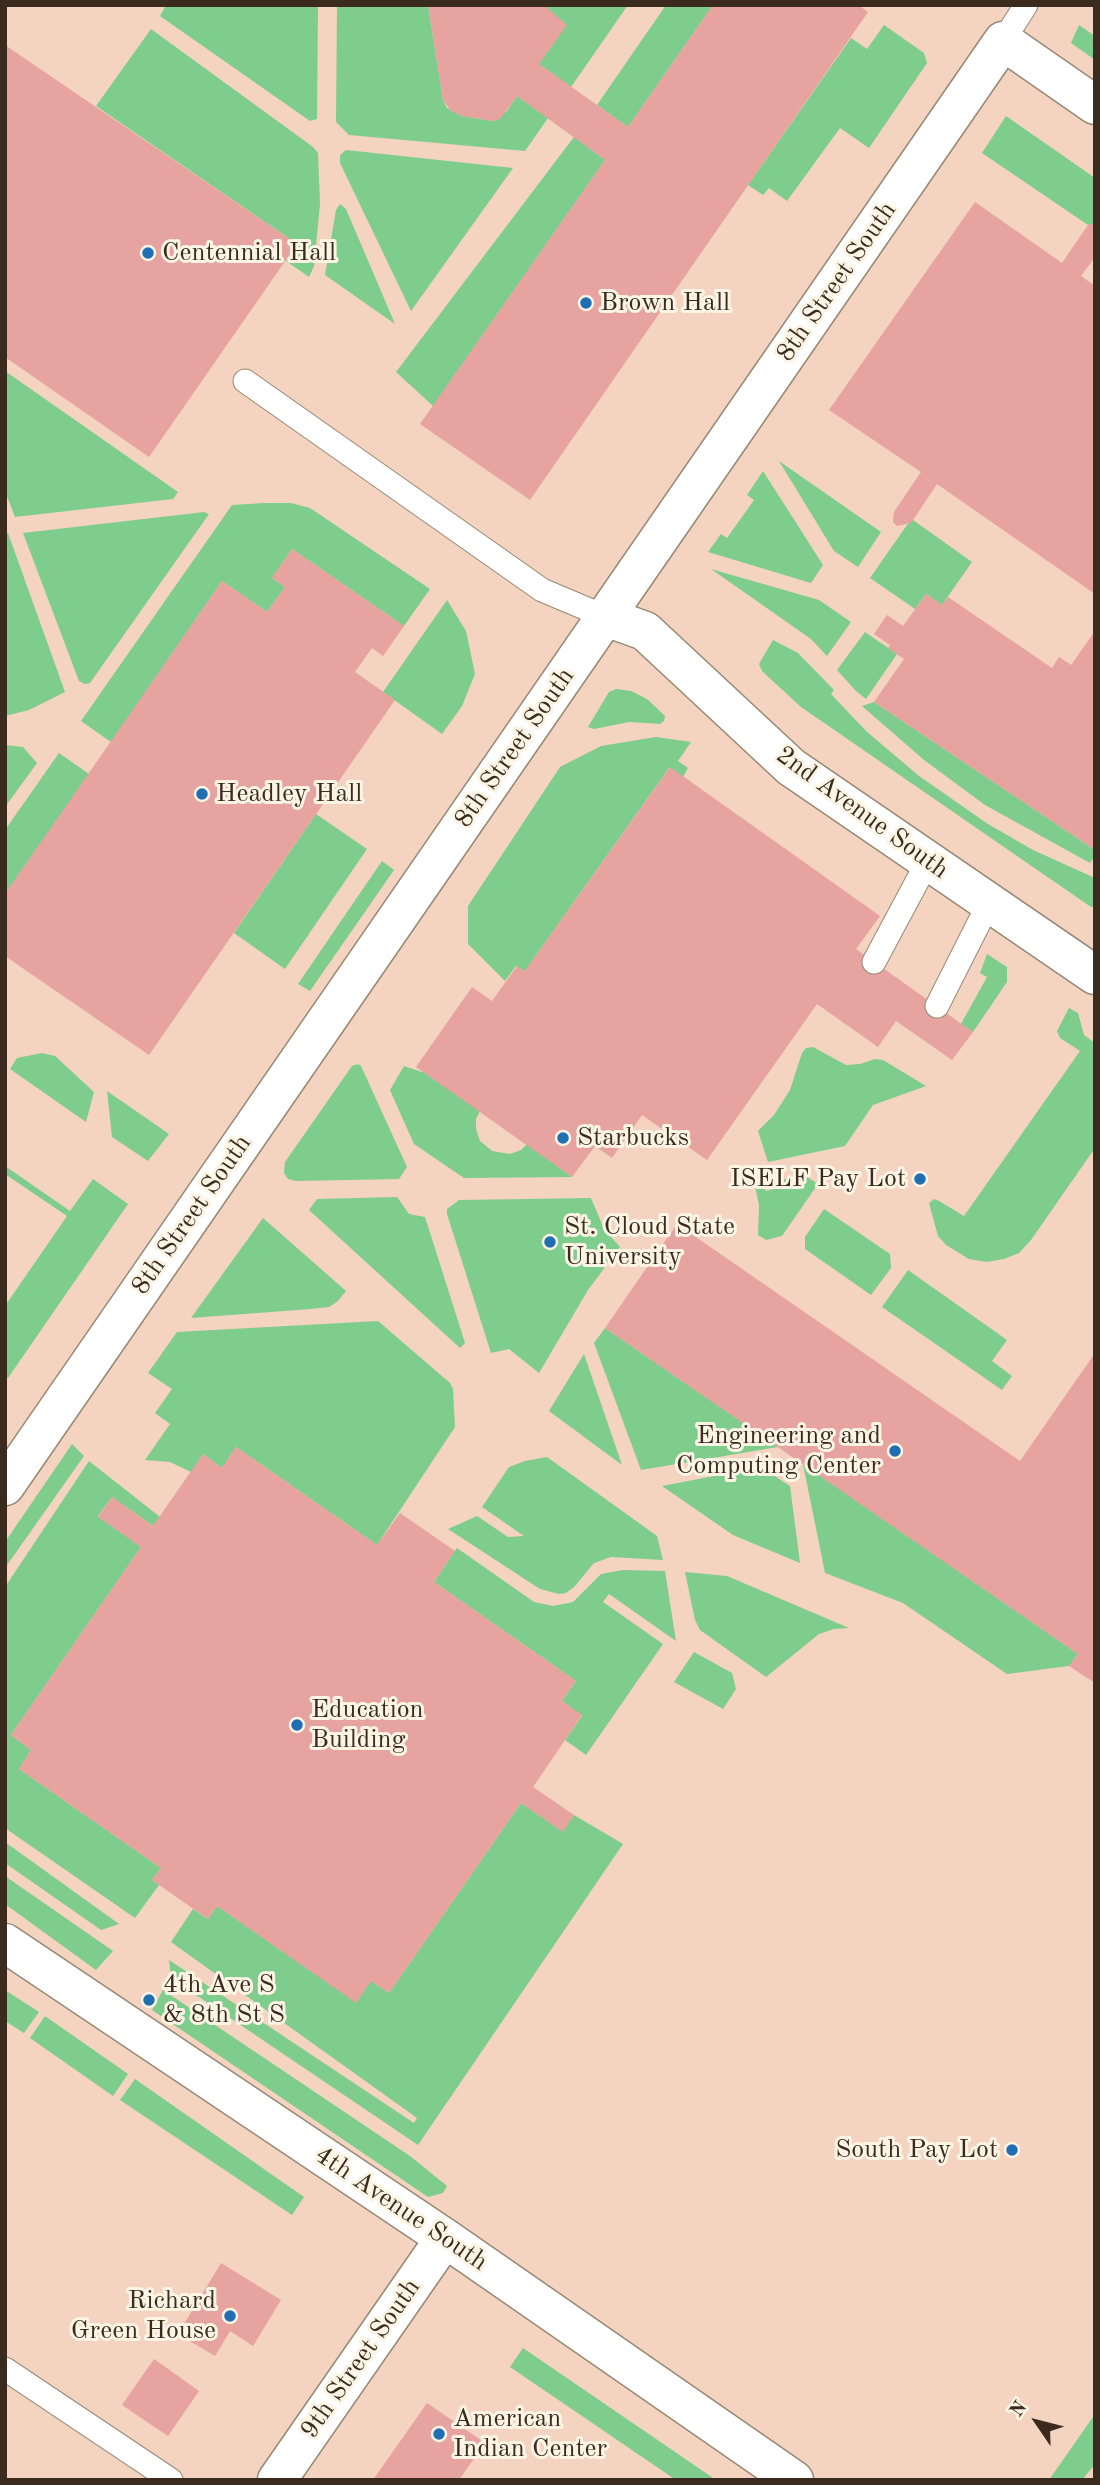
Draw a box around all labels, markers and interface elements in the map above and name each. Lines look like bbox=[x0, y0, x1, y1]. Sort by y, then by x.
street label: 8th Street South bbox=[770, 196, 904, 368]
place label: Centennial Hall bbox=[162, 237, 336, 269]
marker: Centennial Hall bbox=[140, 245, 156, 261]
place label: Brown Hall bbox=[600, 287, 730, 319]
marker: Brown Hall bbox=[578, 295, 594, 311]
street label: 8th Street South bbox=[448, 662, 582, 834]
street label: 2nd Avenue South bbox=[770, 740, 954, 886]
place label: Headley Hall bbox=[216, 778, 362, 810]
marker: Headley Hall bbox=[194, 786, 210, 802]
place label: Starbucks bbox=[577, 1122, 689, 1154]
street label: 8th Street South bbox=[125, 1129, 259, 1301]
marker: Starbucks bbox=[555, 1130, 571, 1146]
place label: ISELF Pay Lot bbox=[730, 1163, 906, 1195]
marker: ISELF Pay Lot bbox=[912, 1171, 928, 1187]
place label: St. Cloud State University bbox=[564, 1211, 735, 1272]
marker: St. Cloud State University bbox=[542, 1234, 558, 1250]
place label: Engineering and Computing Center bbox=[676, 1420, 881, 1482]
marker: Engineering and Computing Center bbox=[887, 1443, 903, 1459]
place label: Education Building bbox=[311, 1694, 424, 1756]
marker: Education Building bbox=[289, 1717, 305, 1733]
place label: 4th Ave S & 8th St S bbox=[163, 1969, 285, 2030]
marker: 4th Ave S & 8th St S bbox=[141, 1992, 157, 2008]
place label: South Pay Lot bbox=[835, 2134, 998, 2166]
street label: 4th Avenue South bbox=[309, 2140, 493, 2278]
marker: South Pay Lot bbox=[1004, 2142, 1020, 2158]
street label: 9th Street South bbox=[294, 2273, 428, 2445]
place label: Richard Green House bbox=[71, 2285, 216, 2346]
marker: Richard Green House bbox=[222, 2308, 238, 2324]
north arrow bbox=[1002, 2387, 1072, 2457]
text: N bbox=[1007, 2398, 1031, 2421]
place label: American Indian Center bbox=[453, 2403, 607, 2464]
marker: American Indian Center bbox=[431, 2426, 447, 2442]

